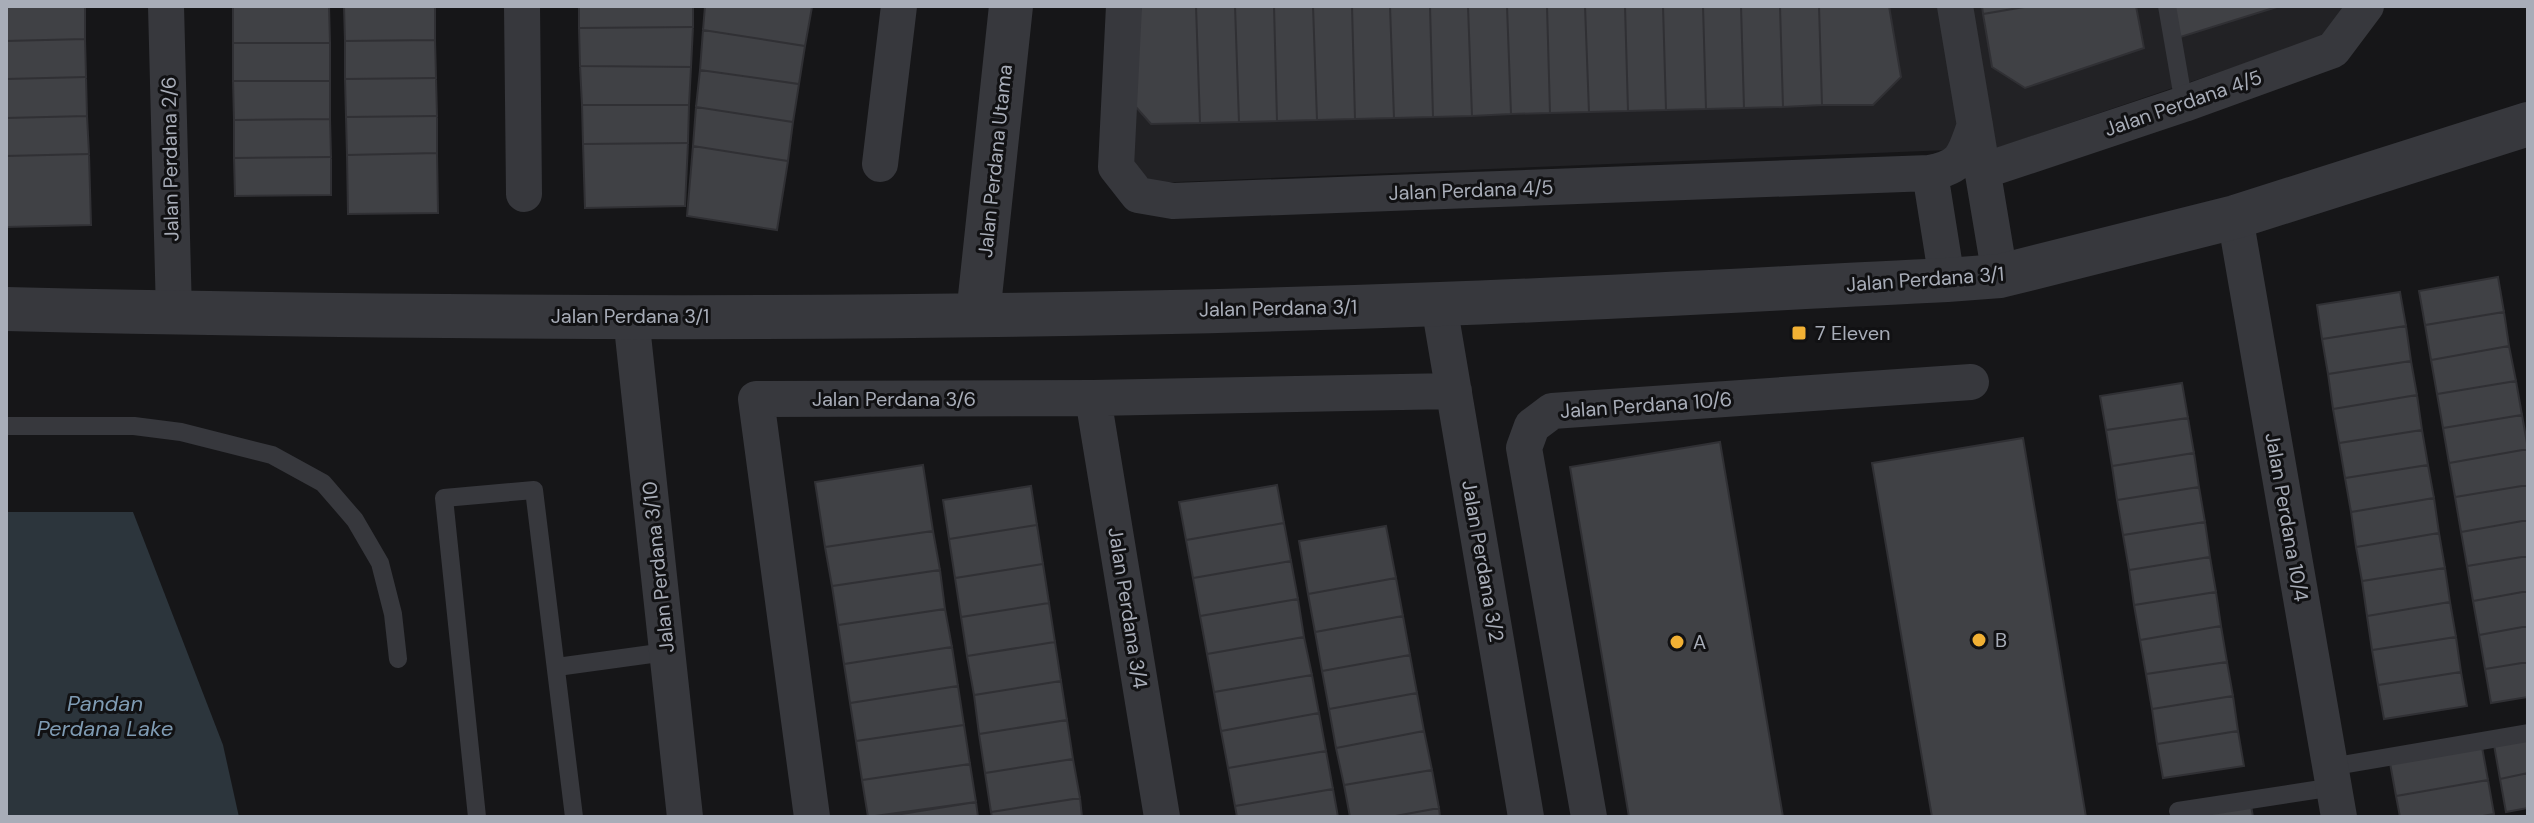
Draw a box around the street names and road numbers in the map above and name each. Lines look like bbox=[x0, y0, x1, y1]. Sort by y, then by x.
street label: Jalan Perdana Utama bbox=[972, 63, 1018, 259]
street label: Jalan Perdana 4/5 bbox=[2101, 64, 2265, 142]
street label: Jalan Perdana 2/6 bbox=[156, 76, 184, 242]
street label: Jalan Perdana 4/5 bbox=[1388, 174, 1554, 206]
street label: Jalan Perdana 3/1 bbox=[1845, 261, 2005, 297]
street label: Jalan Perdana 3/1 bbox=[1199, 294, 1357, 322]
street label: Jalan Perdana 3/1 bbox=[551, 303, 709, 329]
street label: Jalan Perdana 3/6 bbox=[812, 386, 976, 412]
street label: Jalan Perdana 10/6 bbox=[1559, 386, 1733, 424]
street label: Jalan Perdana 10/4 bbox=[2259, 430, 2315, 604]
street label: Jalan Perdana 3/2 bbox=[1456, 478, 1510, 644]
street label: Jalan Perdana 3/10 bbox=[636, 480, 680, 654]
street label: Jalan Perdana 3/4 bbox=[1102, 525, 1154, 691]

